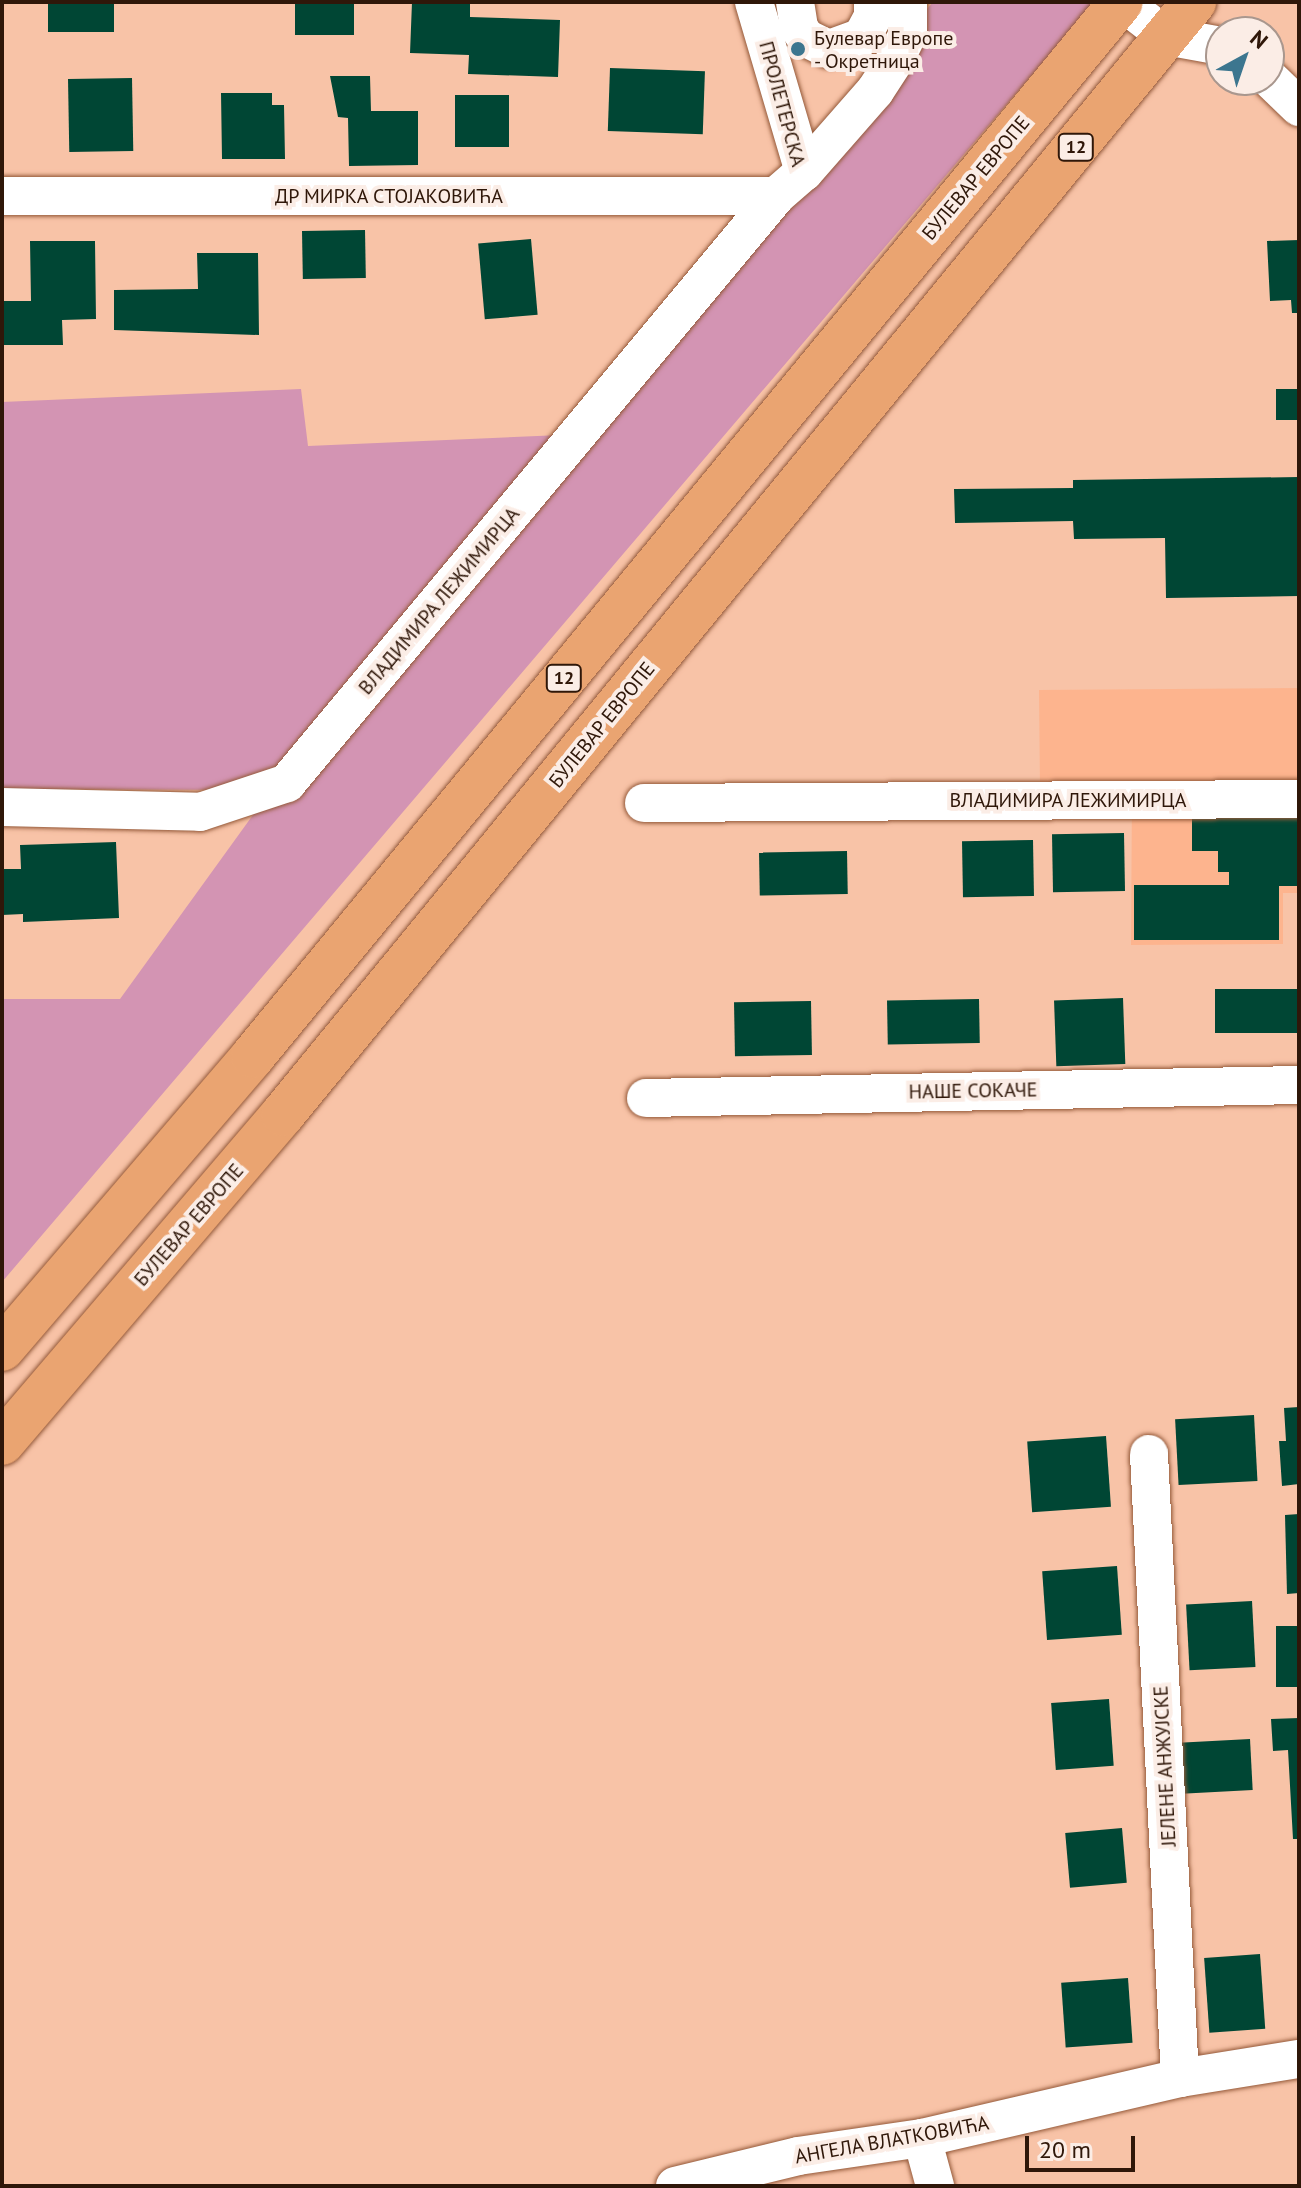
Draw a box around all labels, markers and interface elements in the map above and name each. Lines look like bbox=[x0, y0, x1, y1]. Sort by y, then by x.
north arrow bbox=[1205, 16, 1285, 96]
text: N bbox=[1245, 24, 1274, 55]
place label: Булевар Европе - Окретница bbox=[814, 26, 953, 73]
street label: ПРОЛЕТЕРСКА bbox=[754, 39, 810, 169]
marker: Булевар Европе - Окретница bbox=[789, 40, 807, 58]
street label: БУЛЕВАР ЕВРОПЕ bbox=[917, 111, 1035, 245]
road number: 12 bbox=[1056, 133, 1096, 161]
street label: ДР МИРКА СТОЈАКОВИЋА bbox=[274, 184, 504, 208]
street label: ВЛАДИМИРА ЛЕЖИМИРЦА bbox=[353, 502, 525, 700]
street label: БУЛЕВАР ЕВРОПЕ bbox=[544, 657, 660, 793]
road number: 12 bbox=[544, 664, 584, 692]
street label: ВЛАДИМИРА ЛЕЖИМИРЦА bbox=[949, 788, 1187, 812]
street label: НАШЕ СОКАЧЕ bbox=[908, 1078, 1038, 1104]
street label: БУЛЕВАР ЕВРОПЕ bbox=[129, 1158, 249, 1292]
street label: ЈЕЛЕНЕ АНЖУЈСКЕ bbox=[1149, 1685, 1181, 1847]
street label: АНГЕЛА ВЛАТКОВИЋА bbox=[793, 2111, 991, 2169]
scale bar bbox=[1029, 2120, 1139, 2170]
text: 20 m bbox=[1039, 2134, 1091, 2165]

